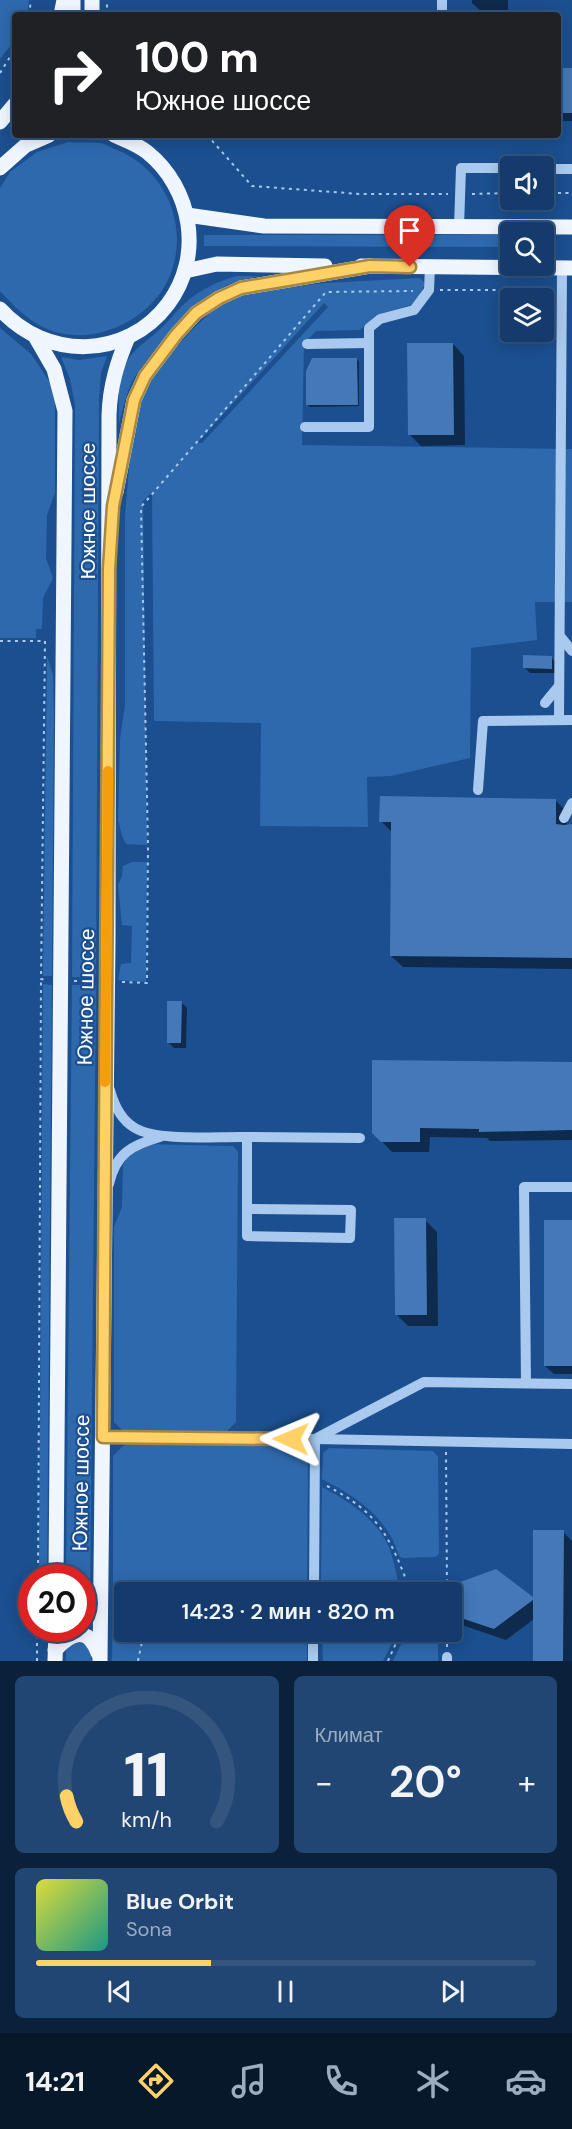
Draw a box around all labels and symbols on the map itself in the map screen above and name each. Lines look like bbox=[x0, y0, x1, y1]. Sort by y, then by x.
pin bbox=[384, 205, 435, 267]
street label: Южное шоссе bbox=[74, 442, 102, 580]
street label: Южное шоссе bbox=[71, 928, 101, 1066]
position arrow bbox=[259, 1407, 323, 1471]
street label: Южное шоссе bbox=[66, 1414, 96, 1552]
speed limit sign: 20 bbox=[18, 1564, 96, 1642]

